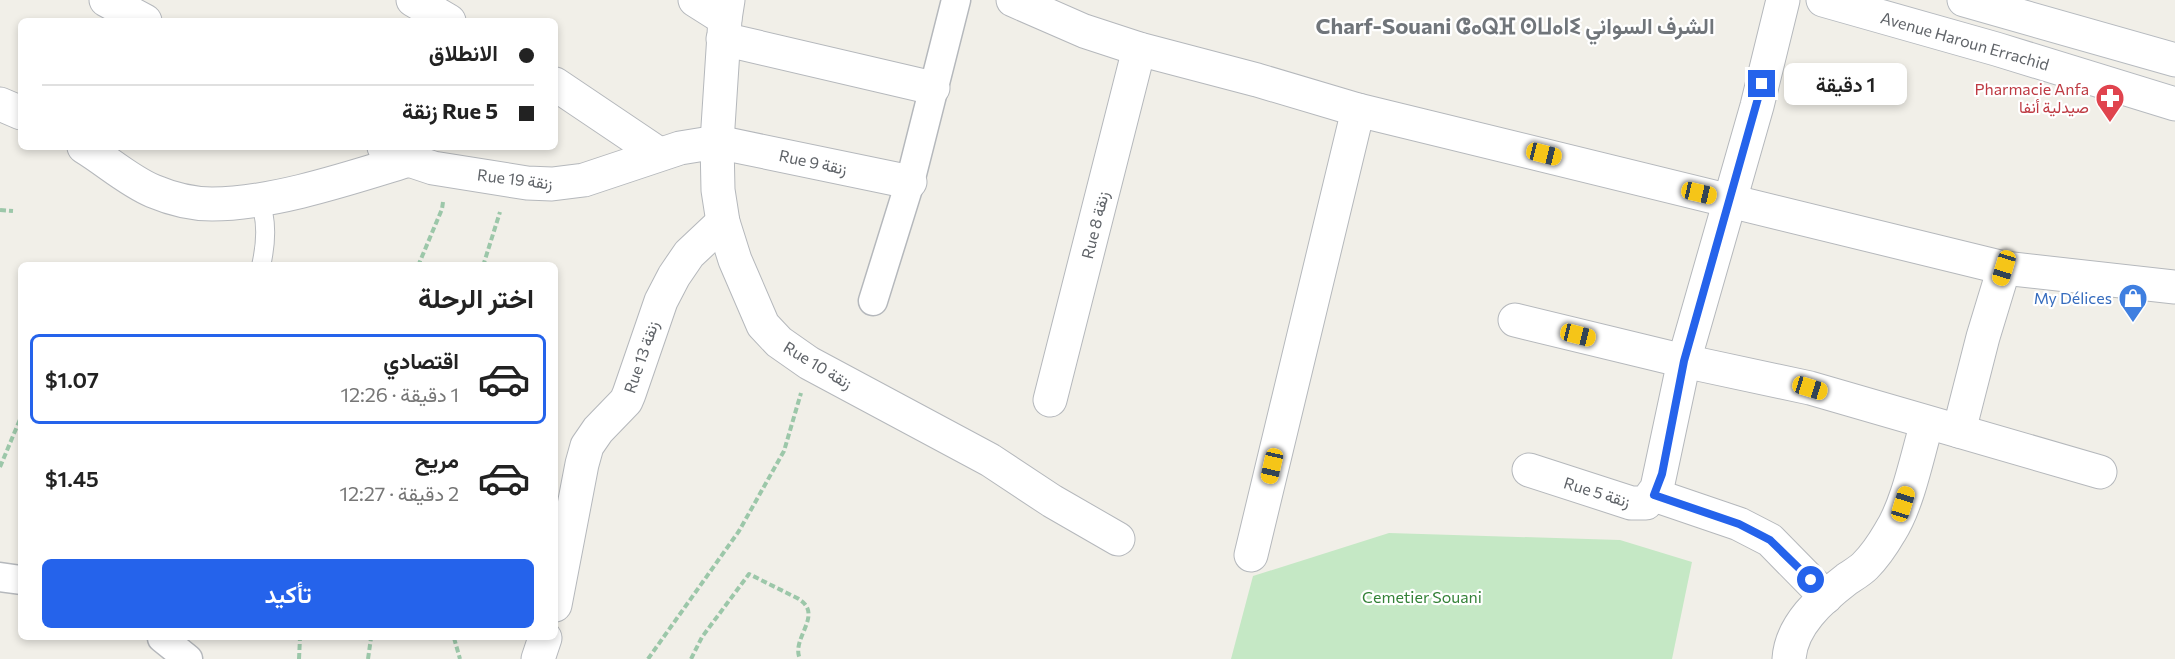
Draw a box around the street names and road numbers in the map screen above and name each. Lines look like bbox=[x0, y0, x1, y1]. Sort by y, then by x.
street label: Avenue Haroun Errachid bbox=[1879, 7, 2052, 74]
street label: Rue 9 زنقة bbox=[777, 145, 849, 180]
street label: Rue 19 زنقة bbox=[476, 164, 554, 195]
street label: Rue 8 زنقة bbox=[1077, 189, 1114, 261]
street label: Rue 13 زنقة bbox=[619, 318, 664, 396]
street label: Rue 10 زنقة bbox=[779, 337, 856, 394]
street label: Rue 5 زنقة bbox=[1561, 472, 1633, 513]

